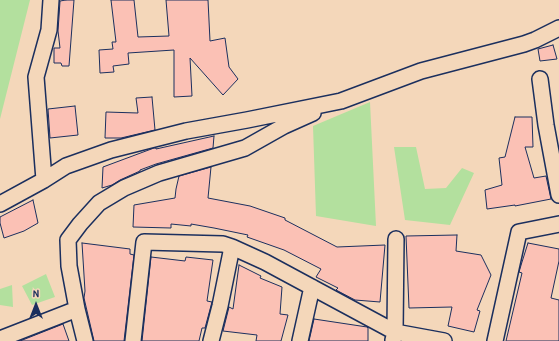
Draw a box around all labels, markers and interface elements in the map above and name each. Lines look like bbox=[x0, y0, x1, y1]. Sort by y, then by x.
north arrow bbox=[16, 285, 56, 325]
text: N bbox=[33, 286, 39, 300]

